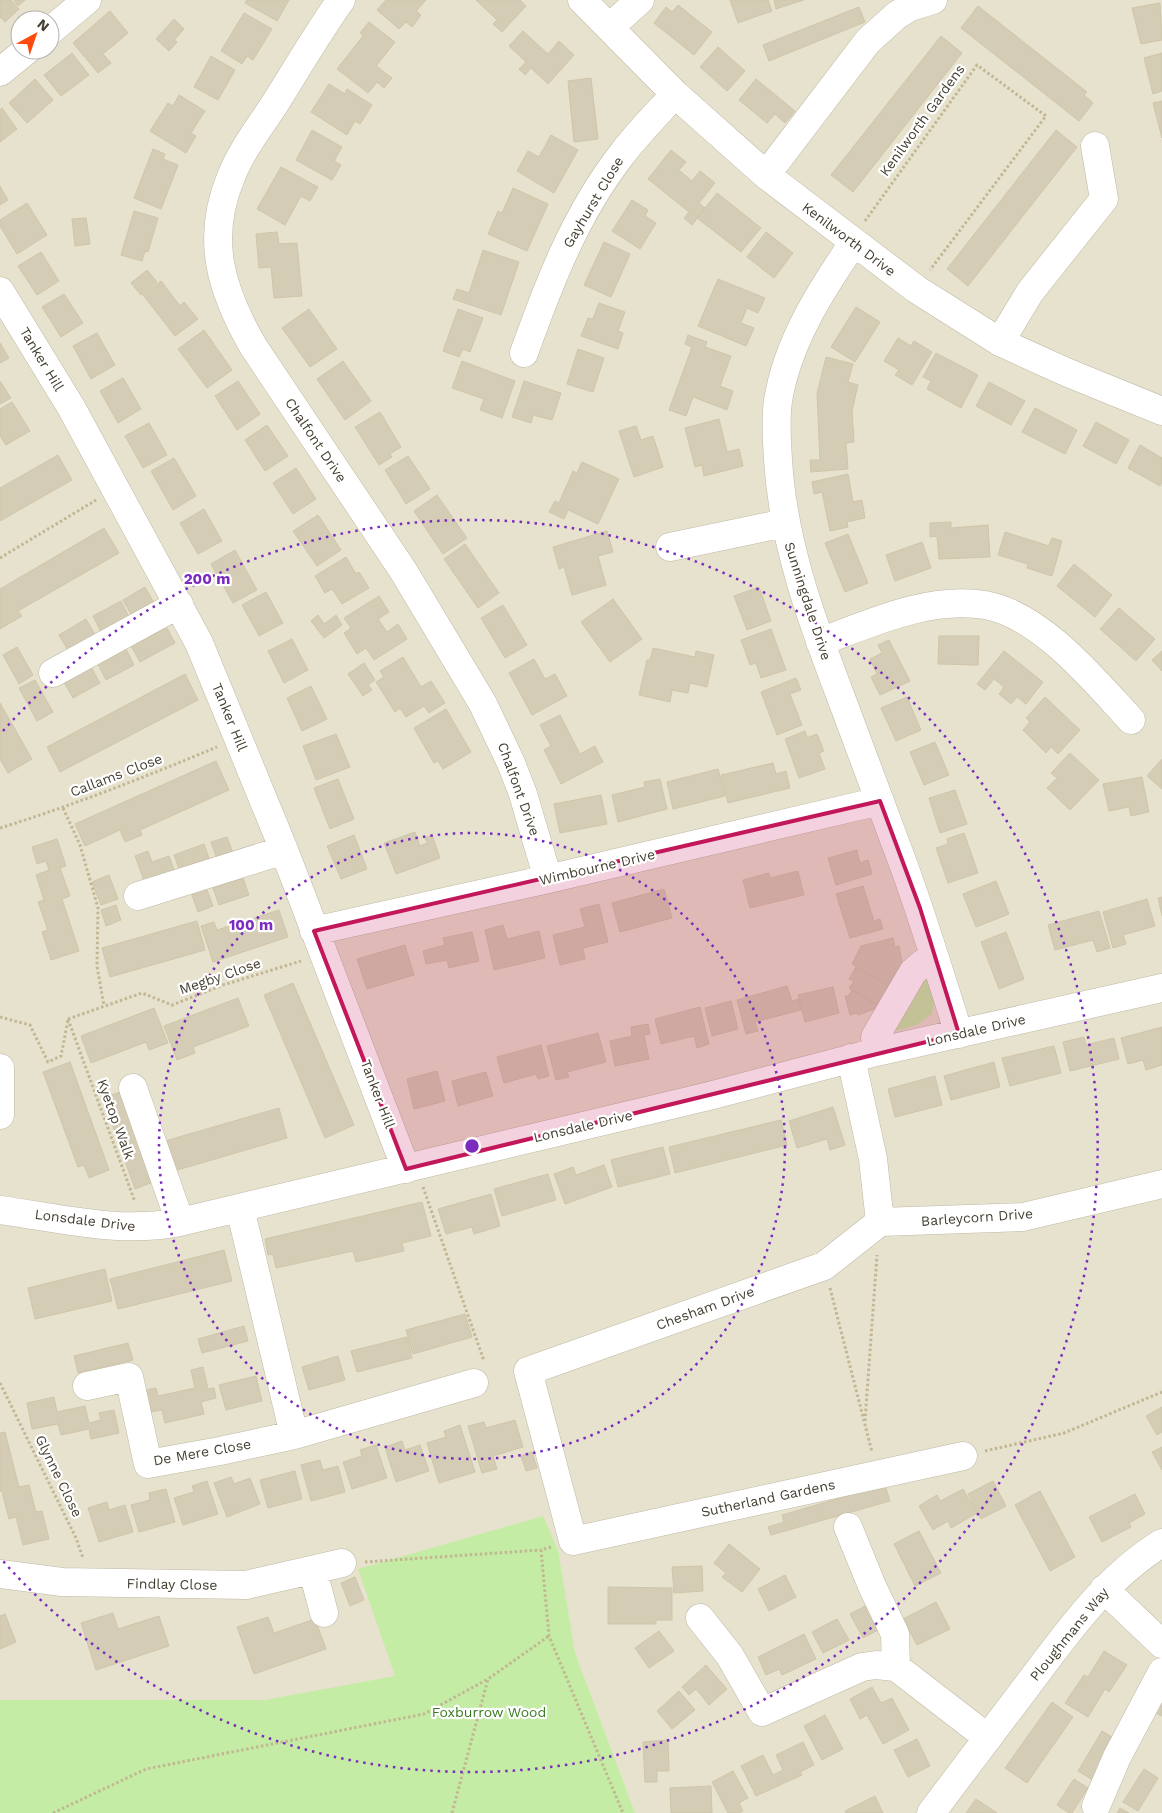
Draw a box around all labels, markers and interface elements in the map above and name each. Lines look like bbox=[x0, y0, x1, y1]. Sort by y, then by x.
north arrow bbox=[10, 10, 60, 60]
text: N bbox=[34, 16, 52, 35]
street label: Kenilworth Gardens bbox=[876, 61, 968, 179]
street label: Gayhurst Close bbox=[560, 154, 626, 250]
street label: Kenilworth Drive bbox=[799, 199, 899, 279]
street label: Tanker Hill bbox=[17, 324, 68, 395]
street label: Chalfont Drive bbox=[282, 395, 350, 485]
street label: Sunningdale Drive bbox=[781, 540, 835, 662]
text: 200 m bbox=[184, 570, 230, 588]
street label: Tanker Hill bbox=[209, 681, 251, 754]
street label: Chalfont Drive bbox=[495, 740, 543, 838]
street label: Callams Close bbox=[68, 750, 164, 800]
street label: Wimbourne Drive bbox=[538, 846, 656, 888]
text: 100 m bbox=[229, 916, 273, 934]
street label: Megby Close bbox=[177, 955, 263, 997]
street label: Lonsdale Drive bbox=[925, 1011, 1027, 1049]
street label: Tanker Hill bbox=[358, 1057, 399, 1131]
street label: Kyetop Walk bbox=[94, 1077, 138, 1161]
street label: Lonsdale Drive bbox=[532, 1107, 634, 1145]
centre of rings bbox=[463, 1137, 481, 1155]
street label: Barleycorn Drive bbox=[920, 1205, 1034, 1229]
street label: Lonsdale Drive bbox=[34, 1206, 136, 1234]
street label: Chesham Drive bbox=[654, 1283, 756, 1333]
street label: Glynne Close bbox=[32, 1432, 86, 1520]
street label: De Mere Close bbox=[152, 1436, 252, 1468]
street label: Sutherland Gardens bbox=[699, 1476, 837, 1520]
street label: Findlay Close bbox=[126, 1575, 218, 1593]
street label: Ploughmans Way bbox=[1026, 1584, 1112, 1684]
park label: Foxburrow Wood bbox=[432, 1704, 546, 1720]

